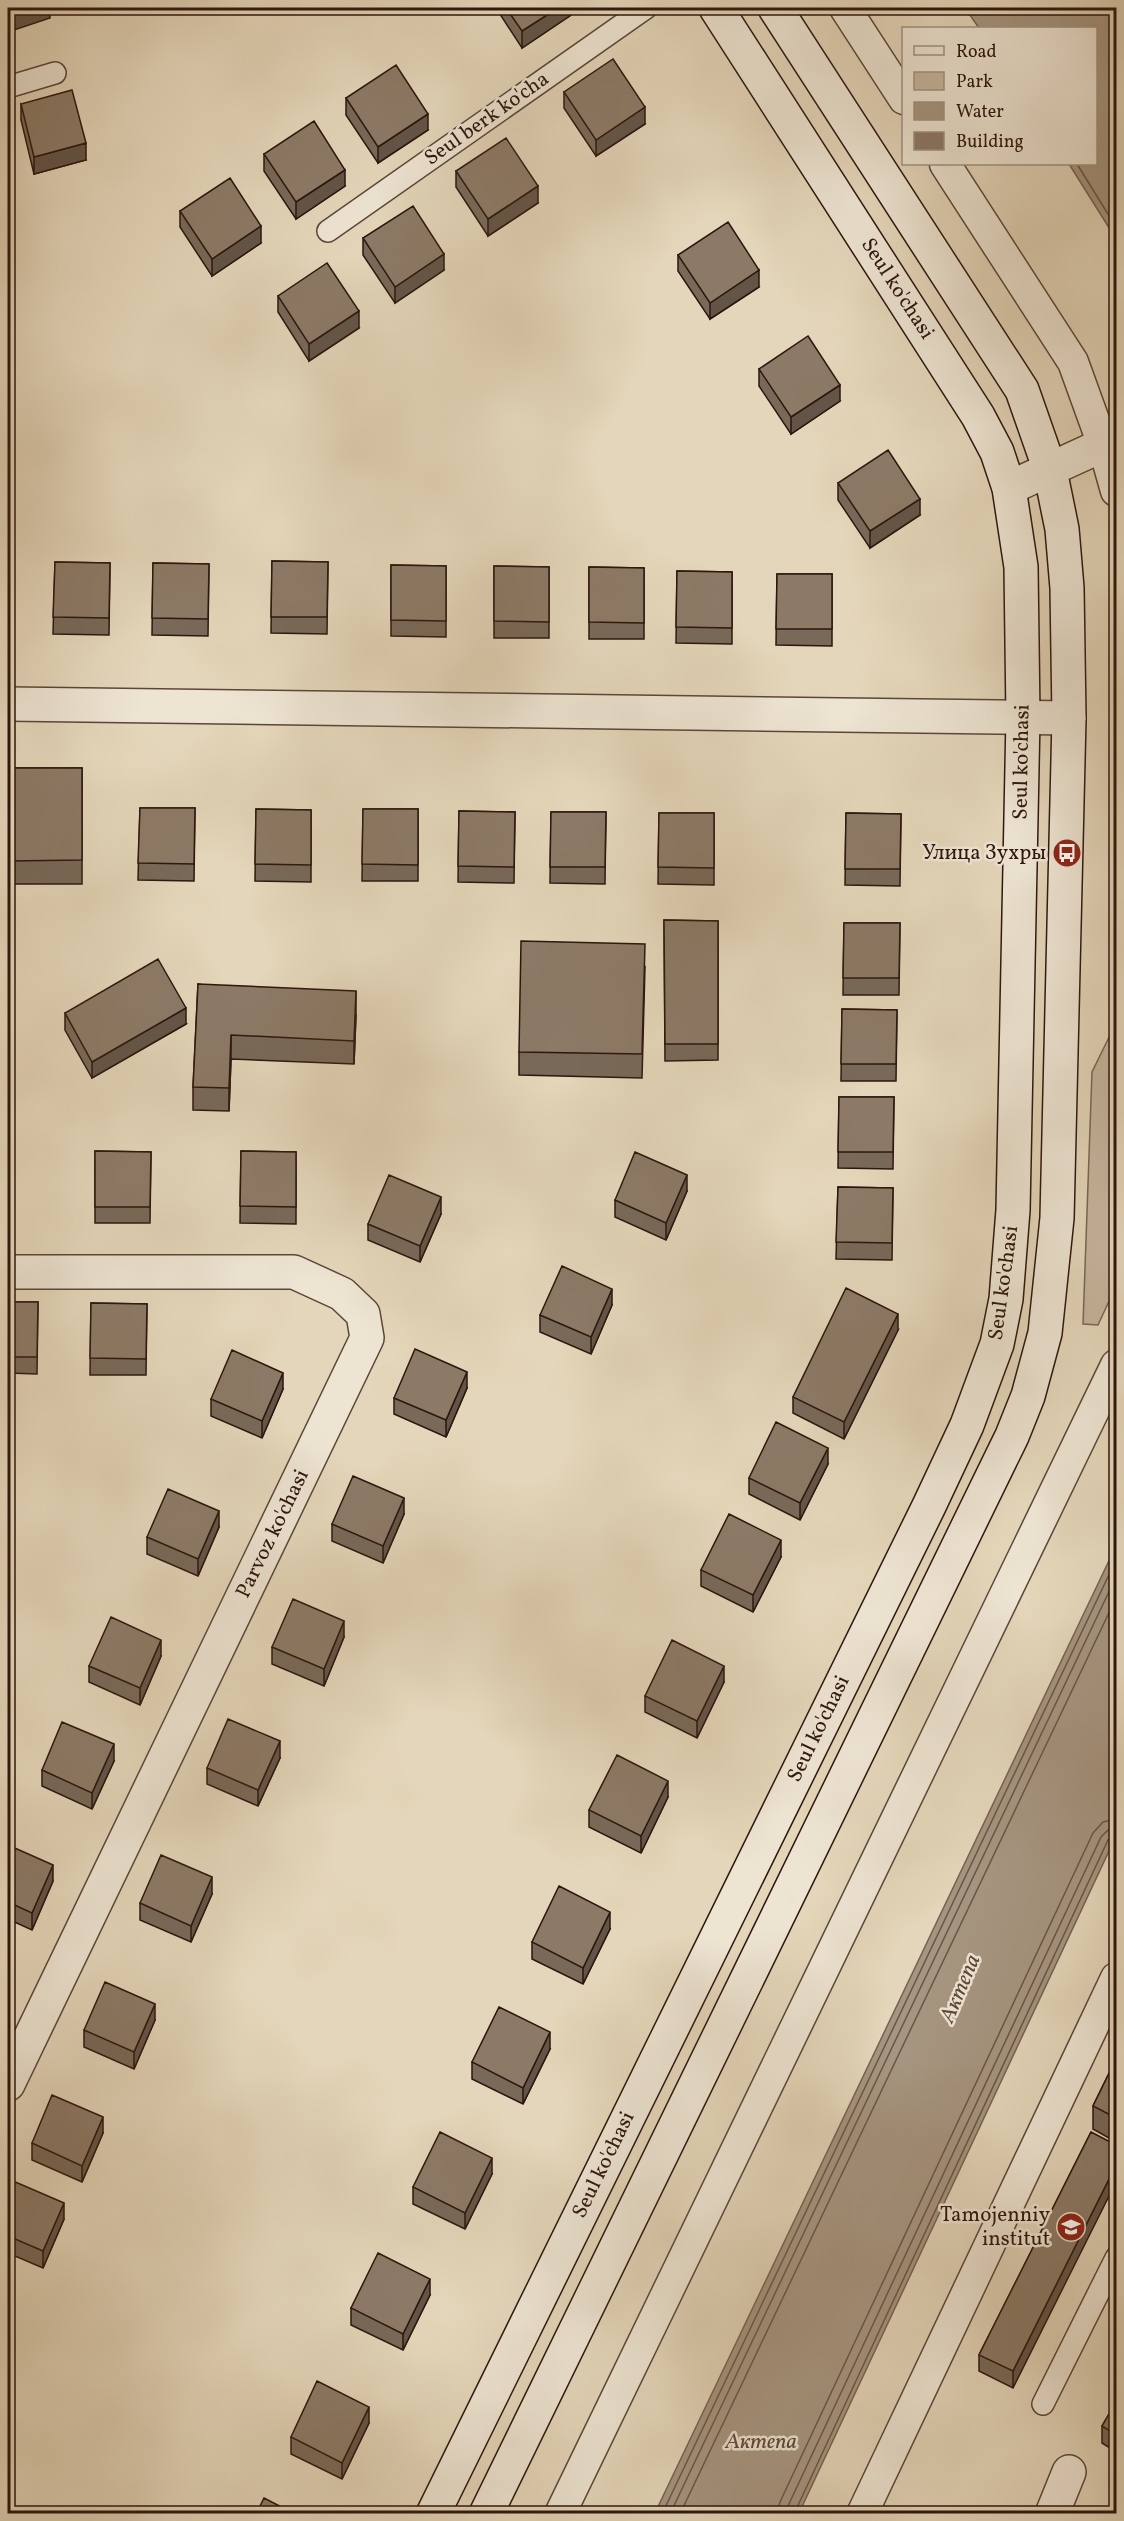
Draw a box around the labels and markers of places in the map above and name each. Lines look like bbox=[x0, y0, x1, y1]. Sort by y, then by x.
bus stop icon: Улица Зухры bbox=[1051, 837, 1083, 869]
place label: Улица Зухры bbox=[922, 839, 1046, 868]
place label: Tamojenniy institut bbox=[940, 2201, 1051, 2254]
school or university icon: Tamojenniy institut bbox=[1055, 2211, 1087, 2243]

